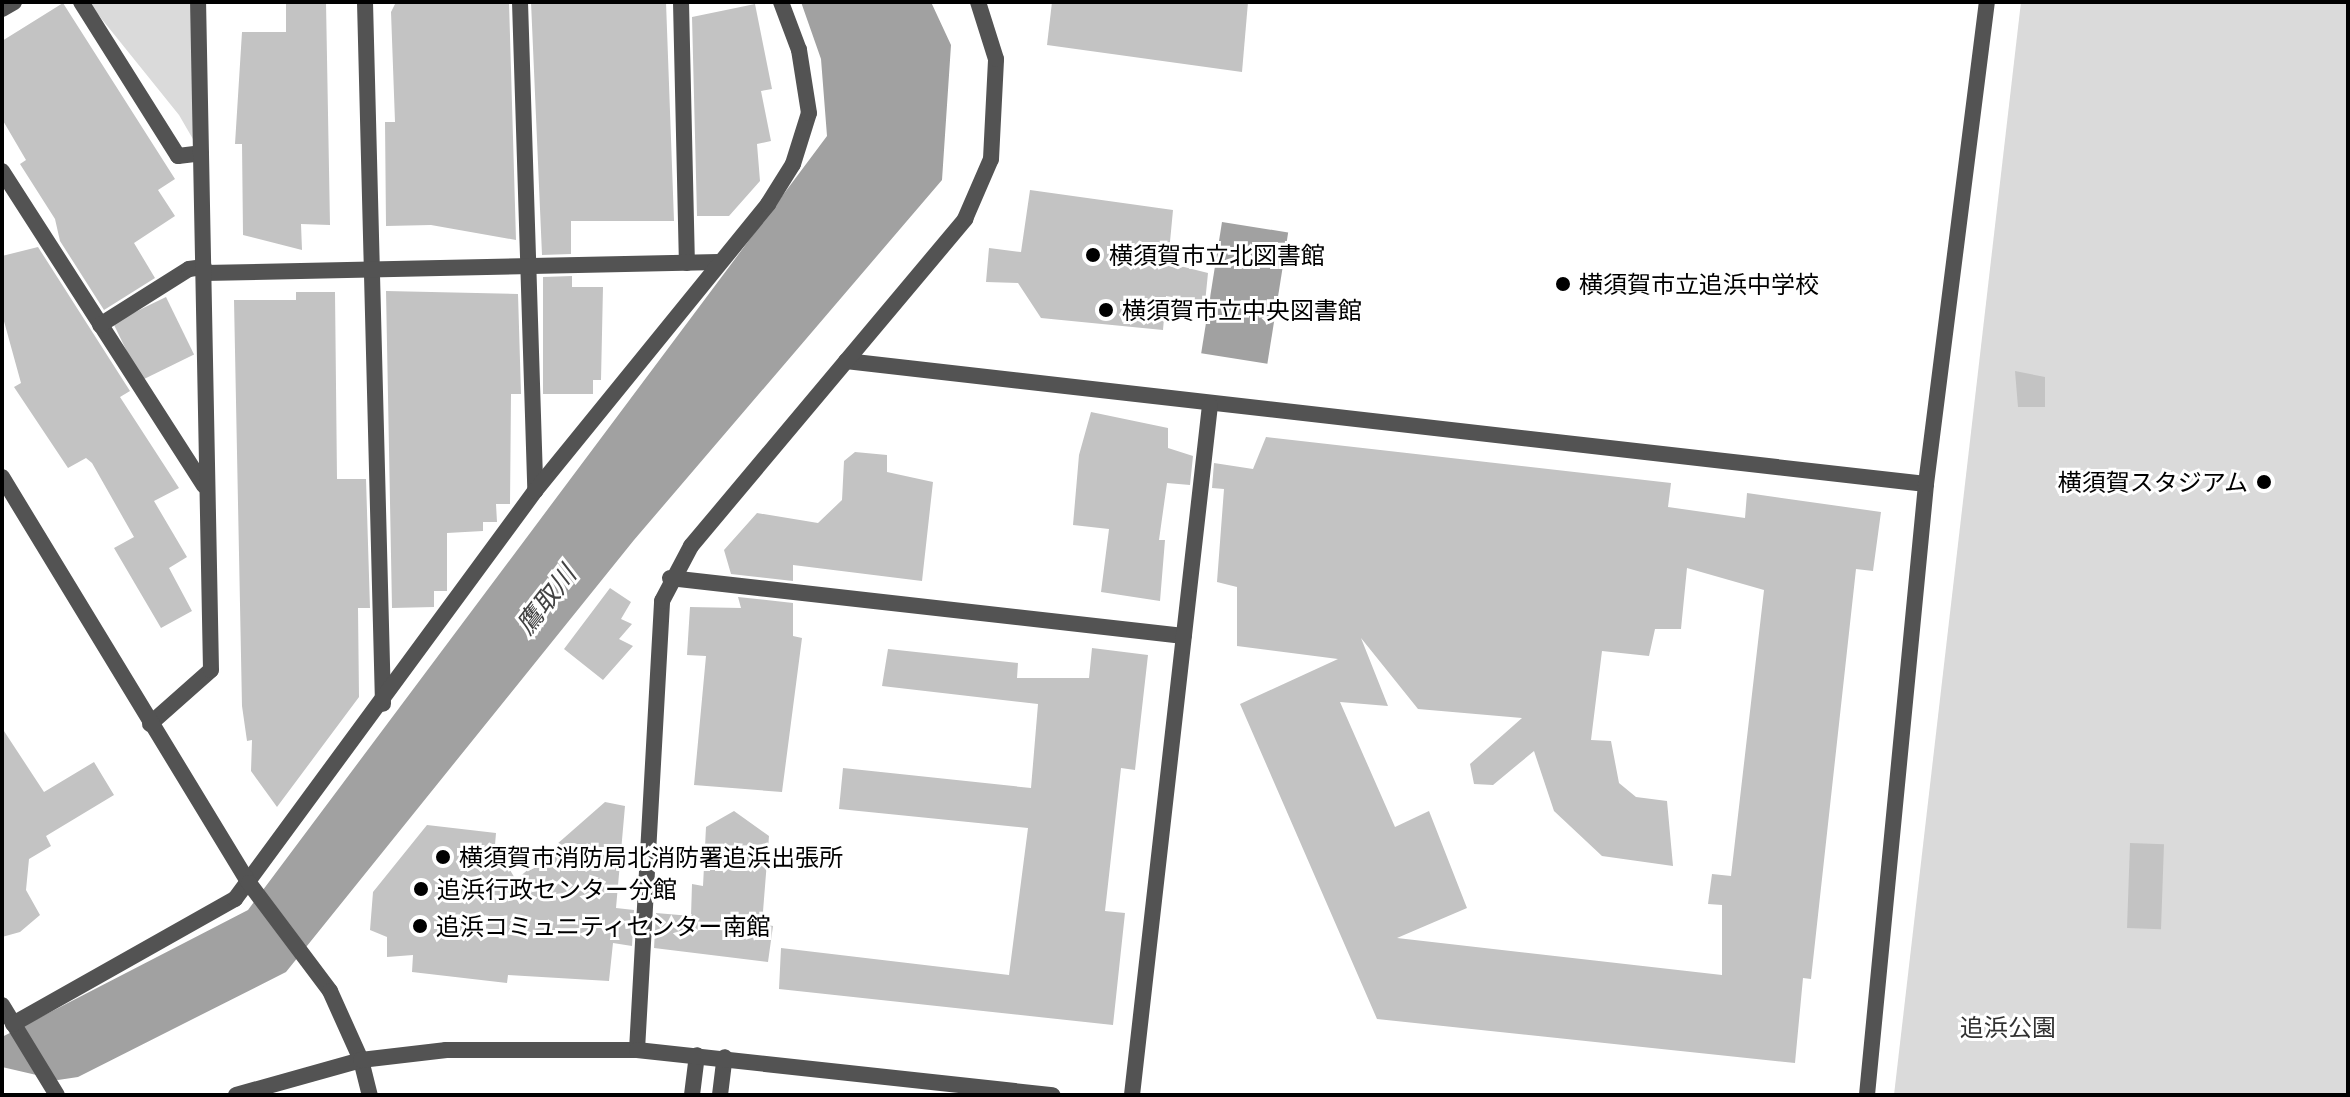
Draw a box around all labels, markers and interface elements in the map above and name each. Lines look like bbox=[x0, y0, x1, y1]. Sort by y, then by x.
place label: 横須賀市立北図書館 bbox=[1109, 241, 1325, 269]
marker: 横須賀市立北図書館 bbox=[1084, 246, 1102, 264]
place label: 横須賀市立追浜中学校 bbox=[1579, 270, 1819, 298]
marker: 横須賀市立追浜中学校 bbox=[1554, 275, 1572, 293]
place label: 横須賀市立中央図書館 bbox=[1122, 296, 1362, 324]
marker: 横須賀市立中央図書館 bbox=[1097, 301, 1115, 319]
place label: 横須賀スタジアム bbox=[2056, 468, 2248, 496]
marker: 横須賀スタジアム bbox=[2255, 473, 2273, 491]
water label: 鷹取川 bbox=[510, 560, 582, 640]
place label: 横須賀市消防局北消防署追浜出張所 bbox=[459, 843, 843, 871]
marker: 横須賀市消防局北消防署追浜出張所 bbox=[434, 848, 452, 866]
place label: 追浜行政センター分館 bbox=[437, 875, 677, 903]
marker: 追浜行政センター分館 bbox=[412, 880, 430, 898]
place label: 追浜コミュニティセンター南館 bbox=[436, 912, 772, 940]
marker: 追浜コミュニティセンター南館 bbox=[411, 917, 429, 935]
park label: 追浜公園 bbox=[1960, 1013, 2056, 1041]

